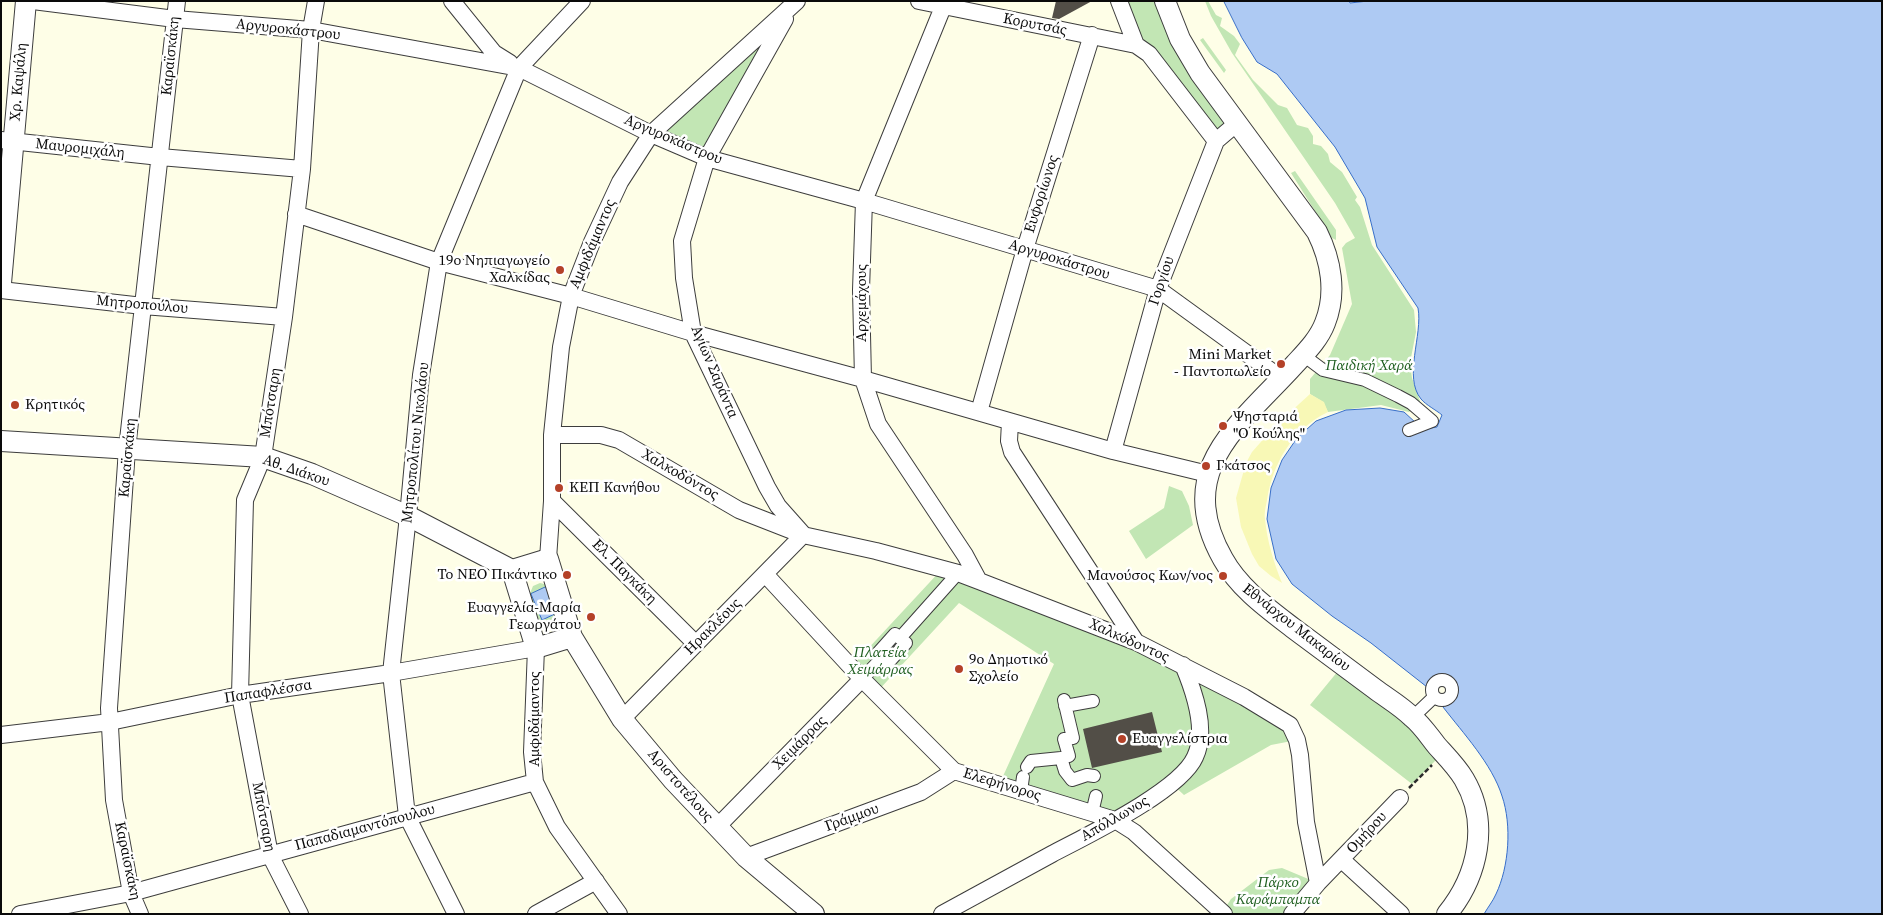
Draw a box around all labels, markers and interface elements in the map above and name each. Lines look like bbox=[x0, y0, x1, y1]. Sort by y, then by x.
street label: Κορυτσάς bbox=[1001, 10, 1069, 40]
street label: Καραϊσκάκη bbox=[158, 15, 184, 97]
street label: Αργυροκάστρου bbox=[235, 16, 341, 44]
street label: Χρ. Καψάλη bbox=[7, 42, 31, 122]
street label: Αργυροκάστρου bbox=[621, 111, 725, 169]
street label: Μαυρομιχάλη bbox=[35, 135, 125, 163]
street label: Ευφορίωνος bbox=[1021, 153, 1063, 235]
street label: Αμφιδάμαντος bbox=[566, 196, 620, 292]
street label: Αργυροκάστρου bbox=[1006, 236, 1112, 284]
place label: 19ο Νηπιαγωγείο Χαλκίδας bbox=[439, 252, 550, 287]
street label: Γοργίου bbox=[1145, 254, 1179, 308]
marker: 19ο Νηπιαγωγείο Χαλκίδας bbox=[554, 264, 566, 276]
street label: Αρχεμάχους bbox=[853, 264, 871, 342]
street label: Μητροπούλου bbox=[95, 292, 189, 318]
street label: Αγίων Σαράντα bbox=[686, 323, 742, 421]
place label: Mini Market - Παντοπωλείο bbox=[1174, 346, 1271, 381]
park label: Παιδική Χαρά bbox=[1325, 357, 1413, 375]
marker: Mini Market - Παντοπωλείο bbox=[1275, 358, 1287, 370]
street label: Μητροπολίτου Νικολάου bbox=[399, 362, 433, 524]
street label: Μπότσαρη bbox=[257, 367, 285, 439]
place label: Κρητικός bbox=[25, 396, 85, 414]
marker: Κρητικός bbox=[9, 399, 21, 411]
place label: Ψησταριά "Ο Κούλης" bbox=[1233, 408, 1305, 443]
street label: Καραϊσκάκη bbox=[116, 417, 140, 499]
marker: Ψησταριά "Ο Κούλης" bbox=[1217, 420, 1229, 432]
street label: Χαλκοδόντος bbox=[638, 446, 722, 504]
street label: Αθ. Διάκου bbox=[260, 451, 332, 491]
place label: Γκάτσος bbox=[1216, 457, 1271, 475]
marker: Γκάτσος bbox=[1200, 460, 1212, 472]
place label: ΚΕΠ Κανήθου bbox=[569, 479, 660, 497]
marker: ΚΕΠ Κανήθου bbox=[553, 482, 565, 494]
street label: Ελ. Παγκάκη bbox=[588, 536, 660, 608]
place label: Το ΝΕΟ Πικάντικο bbox=[437, 566, 557, 584]
place label: Μανούσος Κων/νος bbox=[1087, 567, 1213, 585]
marker: Το ΝΕΟ Πικάντικο bbox=[561, 569, 573, 581]
marker: Μανούσος Κων/νος bbox=[1217, 570, 1229, 582]
street label: Εθνάρχου Μακαρίου bbox=[1239, 580, 1353, 676]
street label: Ηρακλέους bbox=[681, 595, 745, 659]
place label: Ευαγγελία-Μαρία Γεωργάτου bbox=[467, 599, 581, 634]
marker: Ευαγγελία-Μαρία Γεωργάτου bbox=[585, 611, 597, 623]
street label: Χαλκόδοντος bbox=[1086, 615, 1172, 667]
park label: Πλατεία Χειμάρρας bbox=[847, 644, 913, 679]
place label: 9ο Δημοτικό Σχολείο bbox=[969, 651, 1048, 686]
marker: 9ο Δημοτικό Σχολείο bbox=[953, 663, 965, 675]
street label: Αμφιδάμαντος bbox=[526, 671, 544, 767]
street label: Παπαφλέσσα bbox=[223, 676, 313, 708]
street label: Χειμάρρας bbox=[769, 712, 831, 774]
place label: Ευαγγελίστρια bbox=[1132, 730, 1228, 748]
marker: Ευαγγελίστρια bbox=[1116, 733, 1128, 745]
street label: Αριστοτέλους bbox=[643, 746, 717, 826]
street label: Ελεφήνορος bbox=[961, 765, 1043, 805]
street label: Μπότσαρη bbox=[247, 781, 279, 853]
street label: Απόλλωνος bbox=[1078, 792, 1152, 846]
street label: Γράμμου bbox=[823, 800, 881, 836]
street label: Παπαδιαμαντόπουλου bbox=[293, 801, 437, 855]
street label: Ομήρου bbox=[1343, 808, 1391, 858]
street label: Καραϊσκάκη bbox=[110, 820, 144, 902]
park label: Πάρκο Καράμπαμπα bbox=[1236, 874, 1320, 909]

